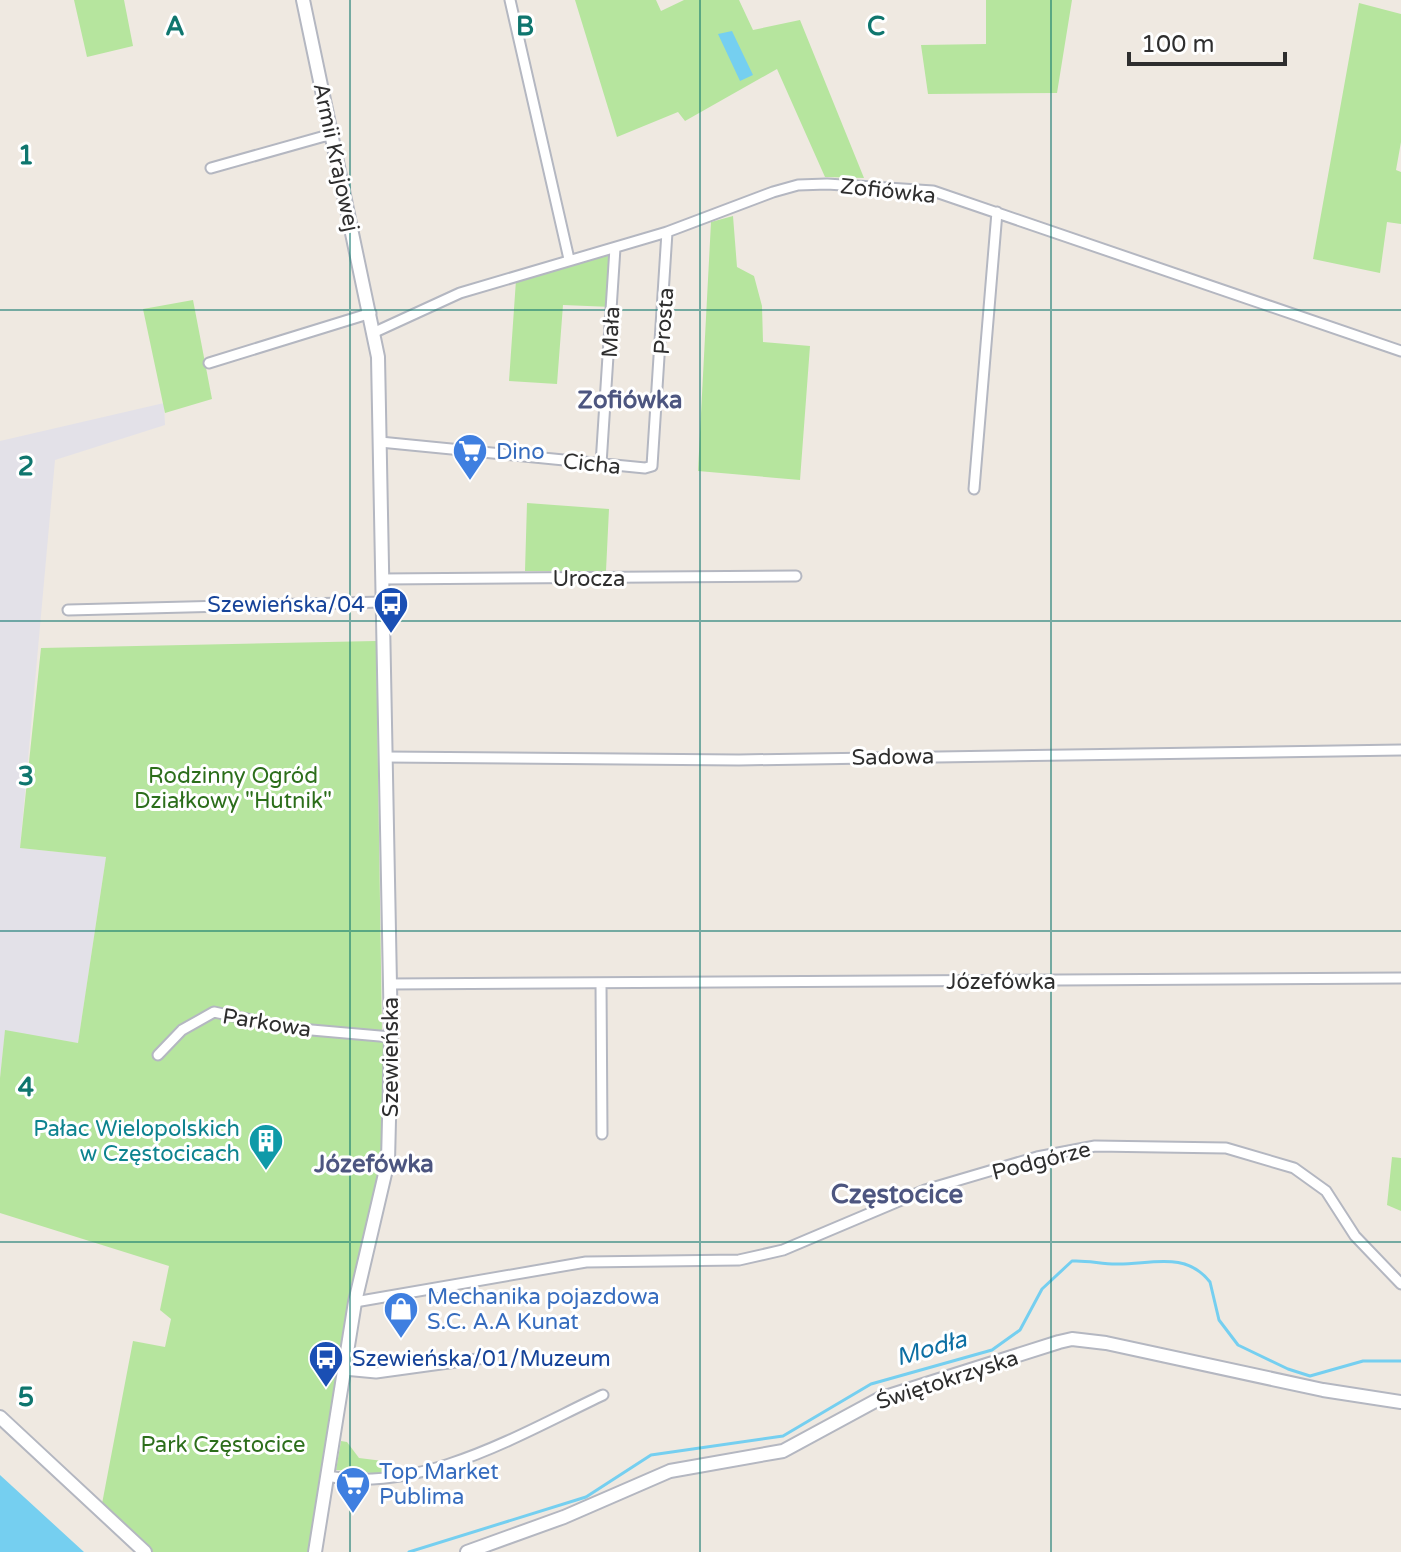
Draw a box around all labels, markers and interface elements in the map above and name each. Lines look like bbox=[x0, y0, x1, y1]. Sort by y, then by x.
text: A bbox=[165, 11, 185, 42]
text: B bbox=[516, 11, 534, 42]
text: C bbox=[867, 11, 885, 42]
scale bar bbox=[1129, 16, 1285, 66]
text: 100 m bbox=[1141, 30, 1215, 59]
street label: Armii Krajowej bbox=[308, 81, 364, 234]
text: 1 bbox=[18, 140, 34, 171]
street label: Zofiówka bbox=[839, 173, 937, 209]
street label: Prosta bbox=[649, 287, 679, 356]
street label: Mała bbox=[597, 306, 625, 359]
district label: Zofiówka bbox=[578, 386, 682, 415]
supermarket icon: Dino bbox=[451, 432, 489, 482]
place label: Dino bbox=[496, 439, 545, 465]
street label: Cicha bbox=[562, 448, 622, 480]
text: 2 bbox=[18, 451, 34, 482]
street label: Urocza bbox=[553, 566, 625, 592]
bus stop icon: Szewieńska/04 bbox=[372, 585, 410, 635]
place label: Szewieńska/04 bbox=[207, 592, 365, 618]
street label: Sadowa bbox=[851, 743, 935, 771]
text: 3 bbox=[18, 761, 34, 792]
park label: Rodzinny Ogród Działkowy "Hutnik" bbox=[134, 763, 332, 814]
street label: Józefówka bbox=[946, 969, 1056, 995]
street label: Szewieńska bbox=[378, 997, 404, 1117]
street label: Parkowa bbox=[221, 1003, 313, 1043]
text: 4 bbox=[18, 1072, 34, 1103]
place label: Pałac Wielopolskich w Częstocicach bbox=[33, 1116, 240, 1167]
building icon: Pałac Wielopolskich w Częstocicach bbox=[247, 1122, 285, 1172]
street label: Podgórze bbox=[989, 1136, 1093, 1186]
district label: Józefówka bbox=[313, 1150, 434, 1179]
district label: Częstocice bbox=[831, 1179, 964, 1210]
place label: Mechanika pojazdowa S.C. A.A Kunat bbox=[427, 1284, 660, 1335]
shop icon: Mechanika pojazdowa S.C. A.A Kunat bbox=[382, 1290, 420, 1340]
water label: Modła bbox=[892, 1324, 970, 1372]
bus stop icon: Szewieńska/01/Muzeum bbox=[307, 1339, 345, 1389]
street label: Świętokrzyska bbox=[873, 1344, 1022, 1415]
place label: Szewieńska/01/Muzeum bbox=[352, 1346, 611, 1372]
text: 5 bbox=[18, 1382, 34, 1413]
park label: Park Częstocice bbox=[141, 1432, 305, 1458]
place label: Top Market Publima bbox=[379, 1459, 499, 1510]
supermarket icon: Top Market Publima bbox=[334, 1465, 372, 1515]

